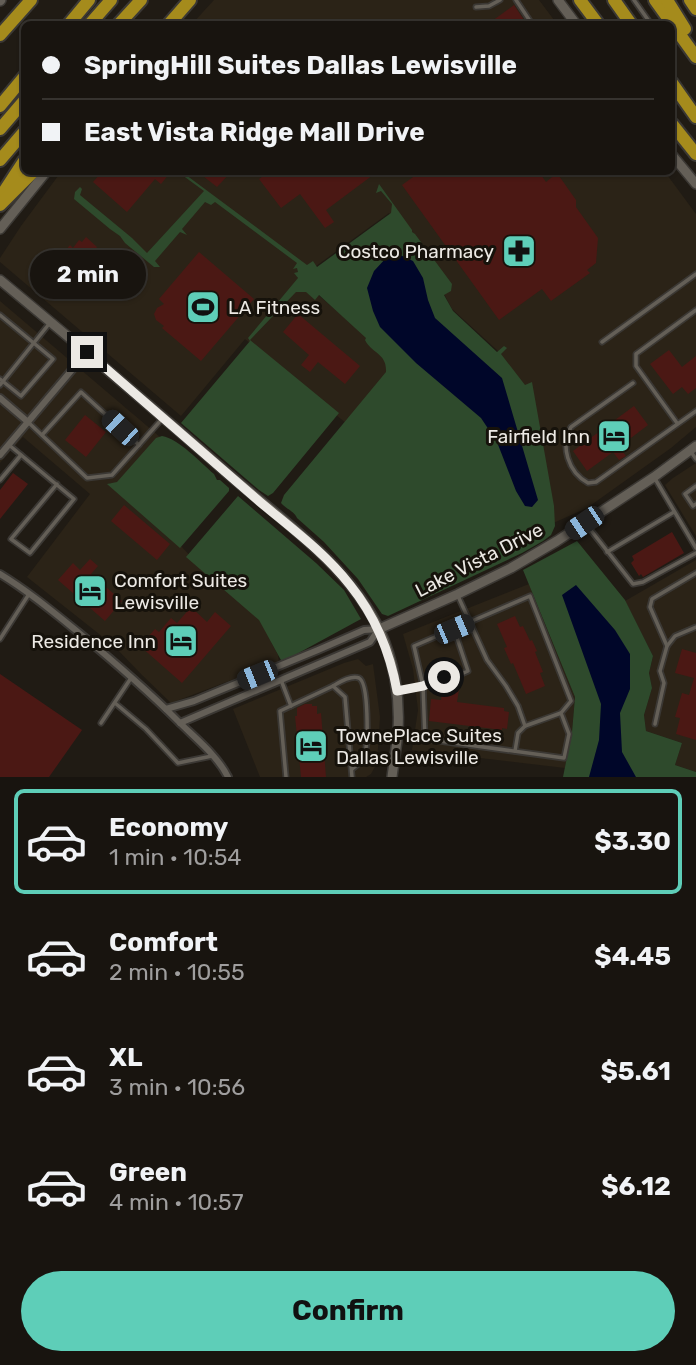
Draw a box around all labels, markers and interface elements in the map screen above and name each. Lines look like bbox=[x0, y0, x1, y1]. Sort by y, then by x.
text: SpringHill Suites Dallas Lewisville bbox=[84, 50, 517, 81]
text: East Vista Ridge Mall Drive bbox=[84, 117, 425, 148]
pharmacy icon: Costco Pharmacy bbox=[500, 232, 538, 270]
place label: Costco Pharmacy bbox=[338, 240, 494, 263]
callout: 2 min bbox=[29, 250, 145, 300]
text: 2 min bbox=[57, 260, 119, 288]
sports icon: LA Fitness bbox=[184, 288, 222, 326]
place label: LA Fitness bbox=[228, 296, 320, 319]
route end bbox=[71, 336, 103, 368]
car bbox=[98, 406, 143, 450]
hotel icon: Fairfield Inn bbox=[595, 417, 633, 455]
place label: Fairfield Inn bbox=[487, 425, 590, 448]
car bbox=[561, 503, 608, 543]
street label: Lake Vista Drive bbox=[411, 518, 547, 602]
place label: Comfort Suites Lewisville bbox=[114, 569, 247, 614]
hotel icon: Comfort Suites Lewisville bbox=[71, 572, 109, 610]
car bbox=[431, 611, 478, 647]
hotel icon: Residence Inn bbox=[162, 622, 200, 660]
place label: Residence Inn bbox=[31, 630, 156, 653]
car bbox=[234, 657, 281, 693]
route start bbox=[428, 661, 460, 693]
place label: TownePlace Suites Dallas Lewisville bbox=[336, 724, 502, 769]
hotel icon: TownePlace Suites Dallas Lewisville bbox=[292, 727, 330, 765]
icon: car bbox=[25, 810, 88, 873]
text: Economy bbox=[109, 812, 228, 843]
text: $3.30 bbox=[594, 826, 671, 857]
text: 1 min · 10:54 bbox=[109, 843, 242, 871]
icon: car bbox=[25, 925, 88, 988]
text: Comfort bbox=[109, 927, 218, 958]
text: $4.45 bbox=[594, 941, 671, 972]
text: 2 min · 10:55 bbox=[109, 958, 245, 986]
icon: car bbox=[25, 1040, 88, 1103]
text: XL bbox=[109, 1042, 142, 1073]
text: $5.61 bbox=[600, 1056, 671, 1087]
text: 3 min · 10:56 bbox=[109, 1073, 245, 1101]
icon: car bbox=[25, 1155, 88, 1218]
text: Green bbox=[109, 1157, 187, 1188]
text: $6.12 bbox=[601, 1171, 671, 1202]
text: 4 min · 10:57 bbox=[109, 1188, 244, 1216]
button: Confirm bbox=[21, 1271, 675, 1351]

